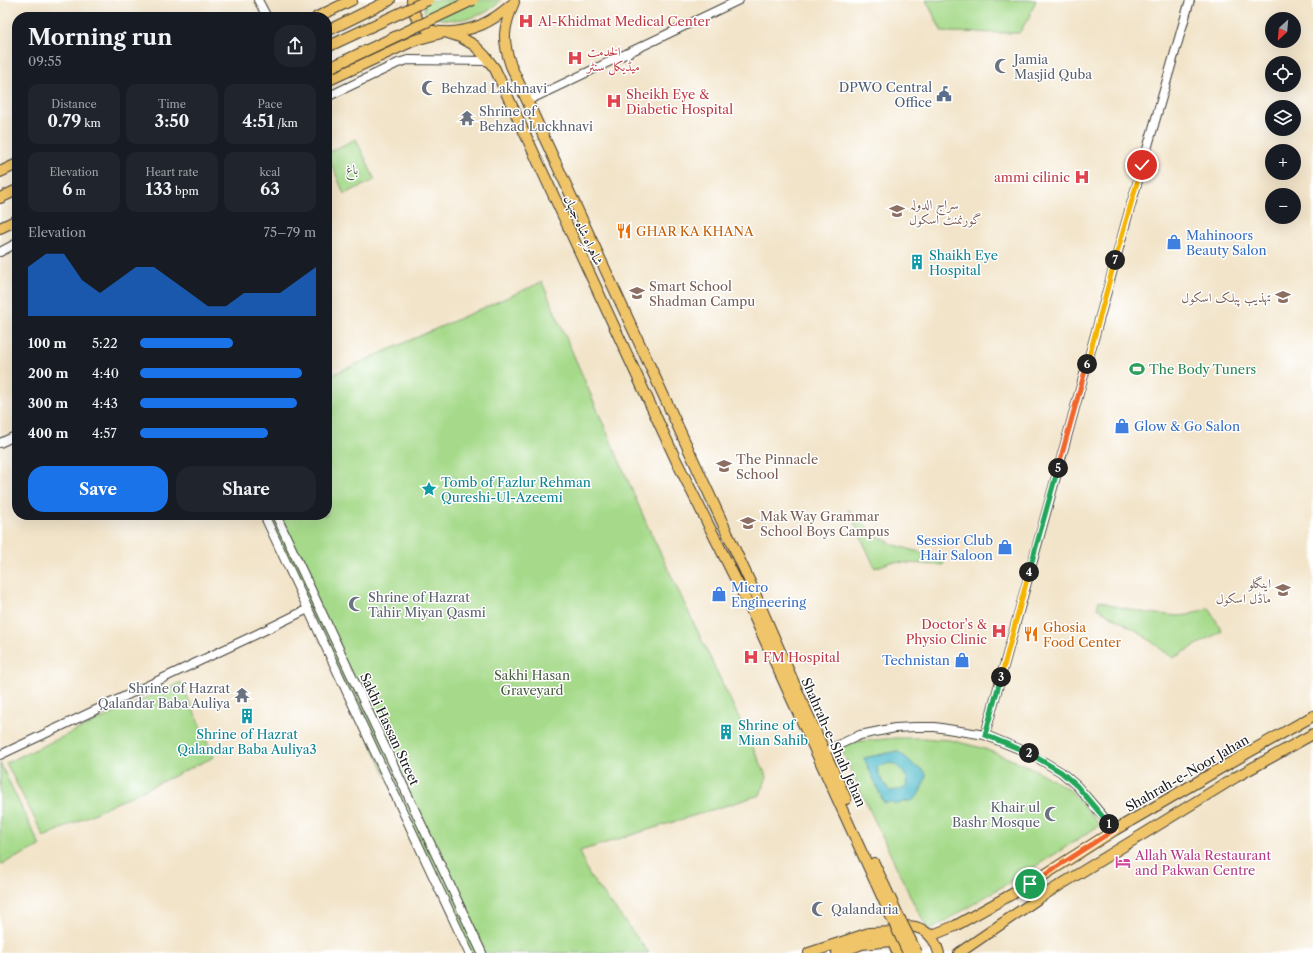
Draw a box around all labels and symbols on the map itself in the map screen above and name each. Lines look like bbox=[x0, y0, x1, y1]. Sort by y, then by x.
hospital icon: Al-Khidmat Medical Center bbox=[517, 12, 535, 30]
north arrow bbox=[1265, 12, 1301, 48]
place label: Al-Khidmat Medical Center bbox=[537, 13, 711, 29]
place label: الخدمت میڈیکل سنٹر bbox=[585, 43, 640, 76]
hospital icon: الخدمت میڈیکل سنٹر bbox=[566, 49, 584, 67]
place label: Jamia Masjid Quba bbox=[1012, 51, 1092, 82]
mosque icon: Jamia Masjid Quba bbox=[993, 57, 1011, 75]
mosque icon: Behzad Lakhnavi bbox=[420, 79, 438, 97]
place label: DPWO Central Office bbox=[839, 79, 932, 110]
place label: Behzad Lakhnavi bbox=[441, 80, 547, 96]
public building icon: DPWO Central Office bbox=[935, 85, 953, 103]
place label: Sheikh Eye & Diabetic Hospital bbox=[626, 86, 733, 117]
hospital icon: Sheikh Eye & Diabetic Hospital bbox=[605, 92, 623, 110]
place label: Shrine of Behzad Luckhnavi bbox=[479, 103, 593, 134]
temple icon: Shrine of Behzad Luckhnavi bbox=[458, 109, 476, 127]
pin bbox=[1125, 148, 1159, 182]
park label: باغ bbox=[346, 161, 358, 181]
hospital icon: ammi cilinic bbox=[1073, 168, 1091, 186]
place label: ammi cilinic bbox=[994, 169, 1070, 185]
street label: شاہراہِ شاہ جہاں bbox=[557, 192, 607, 269]
place label: سراج الدولہ گورنمنٹ اسکول bbox=[909, 196, 981, 228]
school or university icon: سراج الدولہ گورنمنٹ اسکول bbox=[888, 202, 906, 220]
restaurant icon: GHAR KA KHANA bbox=[615, 222, 633, 240]
place label: GHAR KA KHANA bbox=[636, 223, 754, 239]
place label: Mahinoors Beauty Salon bbox=[1186, 227, 1267, 258]
shop icon: Mahinoors Beauty Salon bbox=[1165, 233, 1183, 251]
place label: Shaikh Eye Hospital bbox=[929, 247, 998, 278]
pin: 7 bbox=[1105, 250, 1125, 270]
building icon: Shaikh Eye Hospital bbox=[908, 253, 926, 271]
place label: Smart School Shadman Campu bbox=[649, 278, 755, 309]
school or university icon: Smart School Shadman Campu bbox=[628, 284, 646, 302]
school or university icon: تہذیب پبلک اسکول bbox=[1274, 288, 1292, 306]
place label: تہذیب پبلک اسکول bbox=[1181, 289, 1271, 307]
pin: 6 bbox=[1077, 354, 1097, 374]
sports icon: The Body Tuners bbox=[1128, 360, 1146, 378]
place label: The Body Tuners bbox=[1149, 361, 1257, 377]
shop icon: Glow & Go Salon bbox=[1113, 417, 1131, 435]
place label: Glow & Go Salon bbox=[1134, 418, 1240, 434]
place label: The Pinnacle School bbox=[736, 451, 818, 482]
school or university icon: The Pinnacle School bbox=[715, 457, 733, 475]
pin: 5 bbox=[1048, 458, 1068, 478]
place label: Tomb of Fazlur Rehman Qureshi-Ul-Azeemi bbox=[441, 474, 591, 505]
place icon: Tomb of Fazlur Rehman Qureshi-Ul-Azeemi bbox=[420, 480, 438, 498]
place label: Mak Way Grammar School Boys Campus bbox=[760, 508, 890, 539]
school or university icon: Mak Way Grammar School Boys Campus bbox=[739, 514, 757, 532]
place label: Sessior Club Hair Saloon bbox=[916, 532, 993, 563]
shop icon: Sessior Club Hair Saloon bbox=[996, 538, 1014, 556]
pin: 4 bbox=[1019, 562, 1039, 582]
place label: اینگلو ماڈل اسکول bbox=[1216, 575, 1271, 607]
place label: Micro Engineering bbox=[731, 579, 806, 610]
school or university icon: اینگلو ماڈل اسکول bbox=[1274, 581, 1292, 599]
shop icon: Micro Engineering bbox=[710, 585, 728, 603]
place label: Shrine of Hazrat Tahir Miyan Qasmi bbox=[368, 589, 486, 620]
mosque icon: Shrine of Hazrat Tahir Miyan Qasmi bbox=[347, 595, 365, 613]
place label: Doctor's & Physio Clinic bbox=[906, 616, 988, 647]
place label: Ghosia Food Center bbox=[1043, 619, 1122, 650]
hospital icon: Doctor's & Physio Clinic bbox=[990, 622, 1008, 640]
restaurant icon: Ghosia Food Center bbox=[1022, 625, 1040, 643]
hospital icon: FM Hospital bbox=[742, 648, 760, 666]
place label: FM Hospital bbox=[763, 649, 840, 665]
shop icon: Technistan bbox=[953, 651, 971, 669]
place label: Technistan bbox=[882, 652, 950, 668]
park label: Sakhi Hasan Graveyard bbox=[494, 667, 570, 698]
pin: 3 bbox=[991, 667, 1011, 687]
street label: Sakhi Hassan Street bbox=[357, 670, 423, 788]
street label: Shahrah-e-Shah Jehan bbox=[798, 675, 870, 809]
place label: Shrine of Hazrat Qalandar Baba Auliya bbox=[98, 680, 230, 711]
temple icon: Shrine of Hazrat Qalandar Baba Auliya bbox=[233, 686, 251, 704]
building icon: Shrine of Hazrat Qalandar Baba Auliya3 bbox=[238, 707, 256, 725]
place label: Shrine of Mian Sahib bbox=[738, 717, 808, 748]
building icon: Shrine of Mian Sahib bbox=[717, 723, 735, 741]
place label: Shrine of Hazrat Qalandar Baba Auliya3 bbox=[177, 726, 317, 757]
street label: Shahrah-e-Noor Jahan bbox=[1122, 731, 1252, 815]
pin: 2 bbox=[1019, 743, 1039, 763]
place label: Khair ul Bashr Mosque bbox=[952, 799, 1040, 830]
mosque icon: Khair ul Bashr Mosque bbox=[1043, 805, 1061, 823]
pin: 1 bbox=[1099, 814, 1119, 834]
place label: Allah Wala Restaurant and Pakwan Centre bbox=[1134, 847, 1271, 878]
hotel icon: Allah Wala Restaurant and Pakwan Centre bbox=[1114, 853, 1132, 871]
pin bbox=[1013, 867, 1047, 901]
mosque icon: Qalandaria bbox=[810, 900, 828, 918]
place label: Qalandaria bbox=[831, 901, 899, 917]

